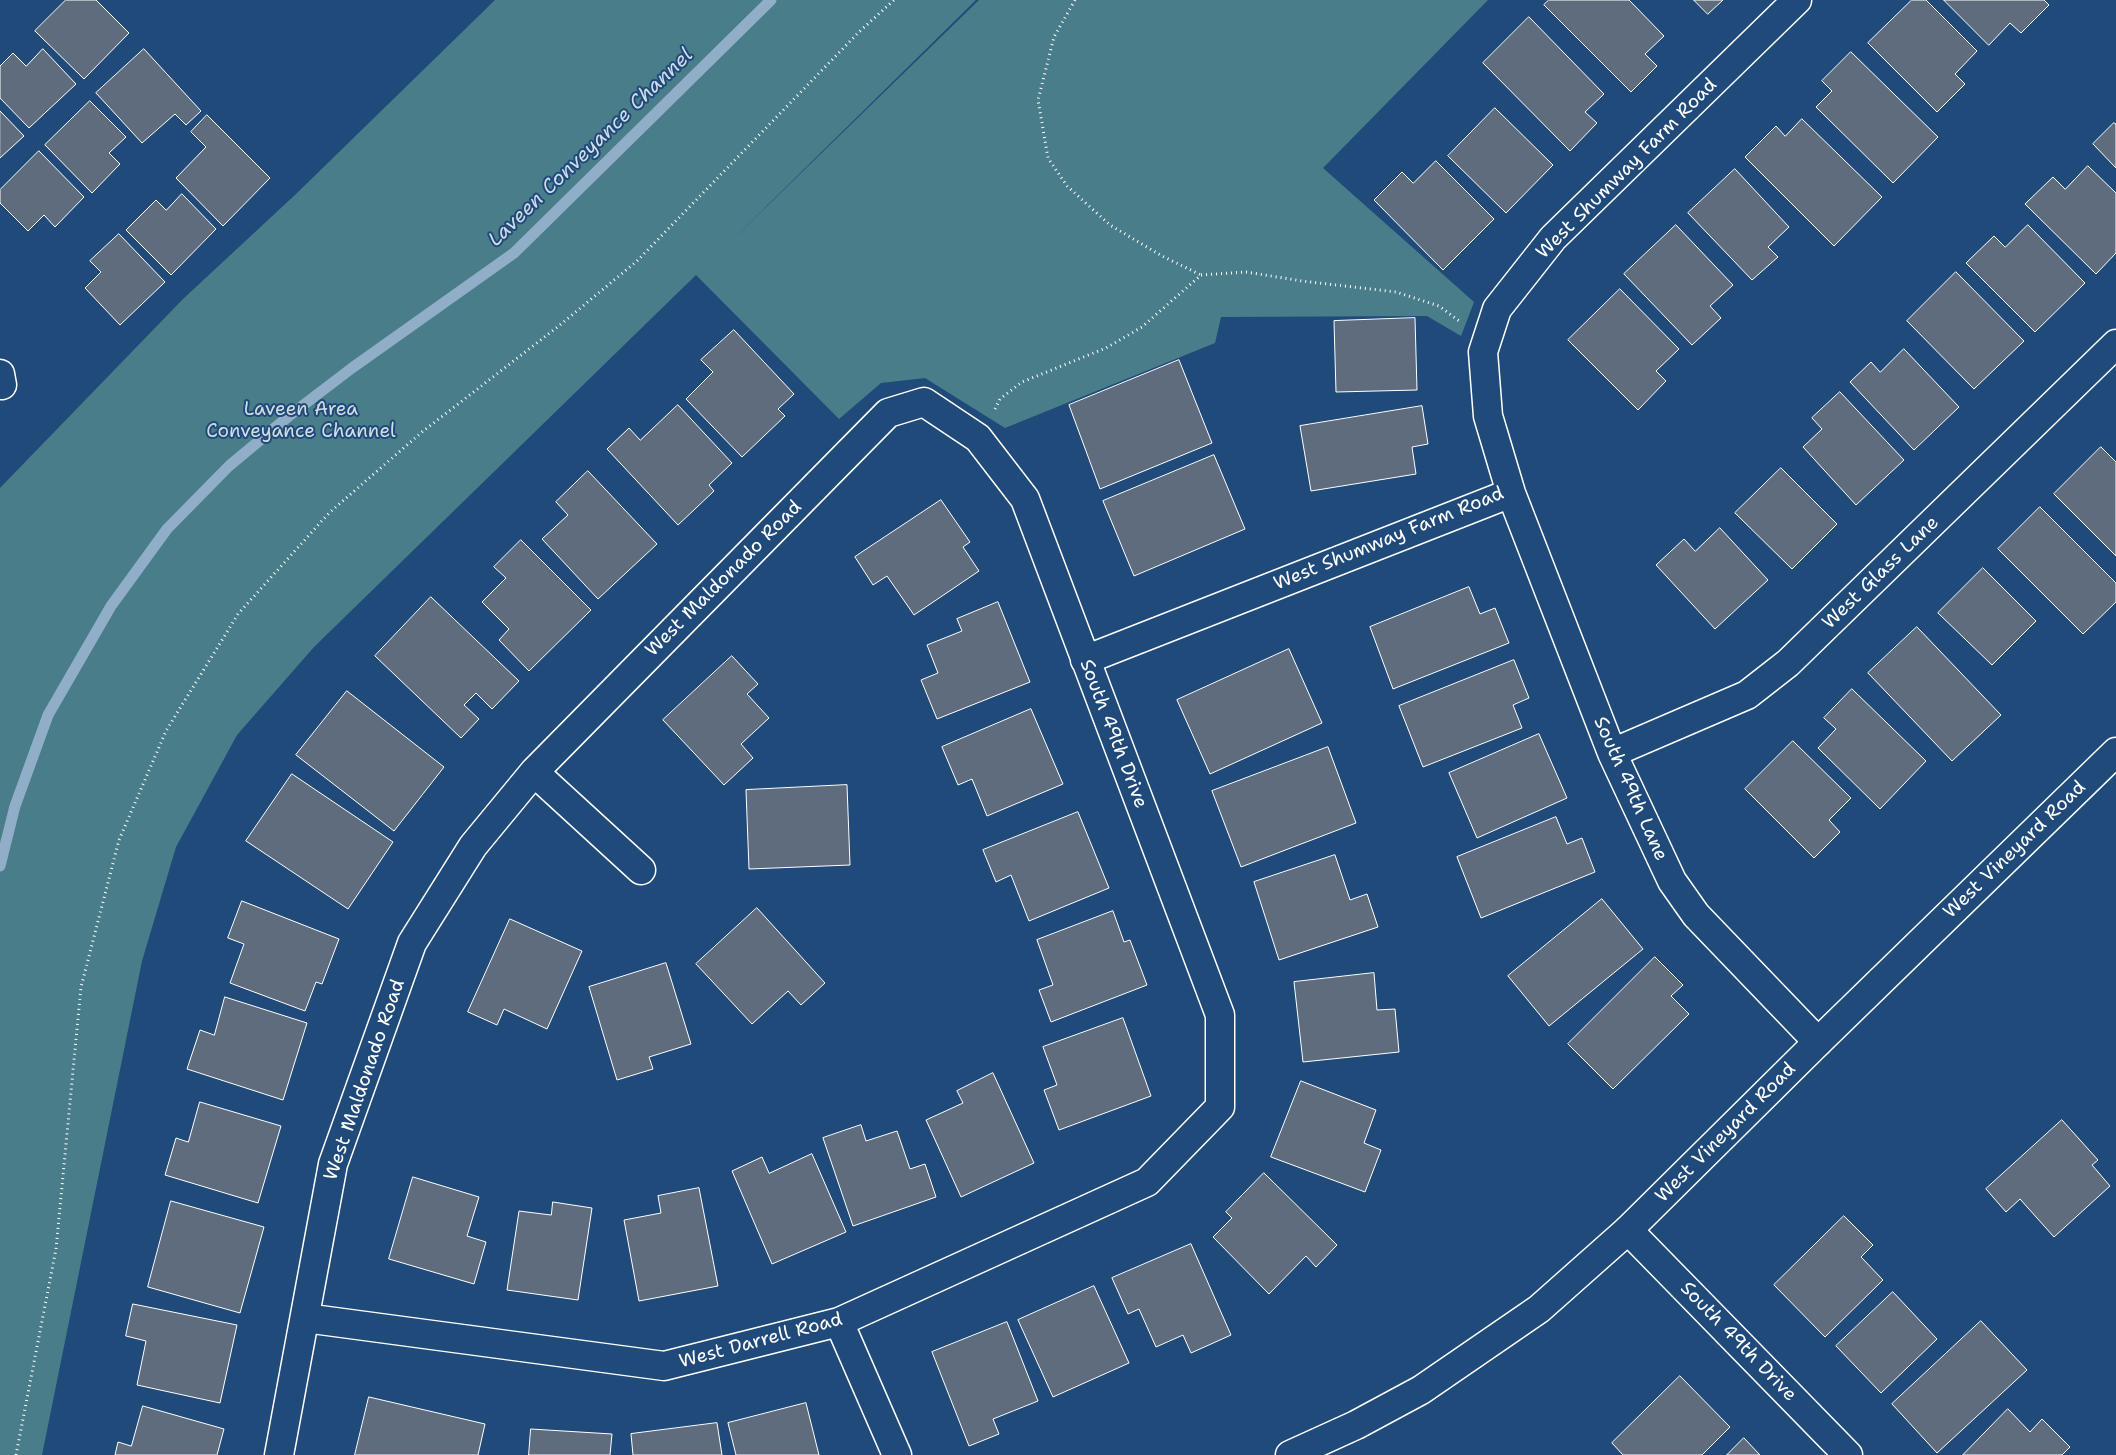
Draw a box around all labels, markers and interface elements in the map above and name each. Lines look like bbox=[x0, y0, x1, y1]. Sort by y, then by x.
water label: Laveen Conveyance Channel bbox=[484, 44, 698, 252]
street label: West Shumway Farm Road bbox=[1532, 74, 1722, 264]
park label: Laveen Area Conveyance Channel bbox=[206, 399, 396, 443]
street label: West Shumway Farm Road bbox=[1271, 482, 1507, 596]
street label: West Maldonado Road bbox=[641, 496, 807, 662]
street label: West Glass Lane bbox=[1818, 512, 1944, 634]
street label: South 49th Drive bbox=[1074, 656, 1152, 812]
street label: South 49th Lane bbox=[1588, 713, 1672, 865]
street label: West Vineyard Road bbox=[1939, 776, 2091, 924]
street label: West Maldonado Road bbox=[320, 976, 410, 1184]
street label: West Vineyard Road bbox=[1651, 1058, 1801, 1208]
street label: South 49th Drive bbox=[1675, 1277, 1801, 1407]
street label: West Darrell Road bbox=[677, 1308, 845, 1374]

